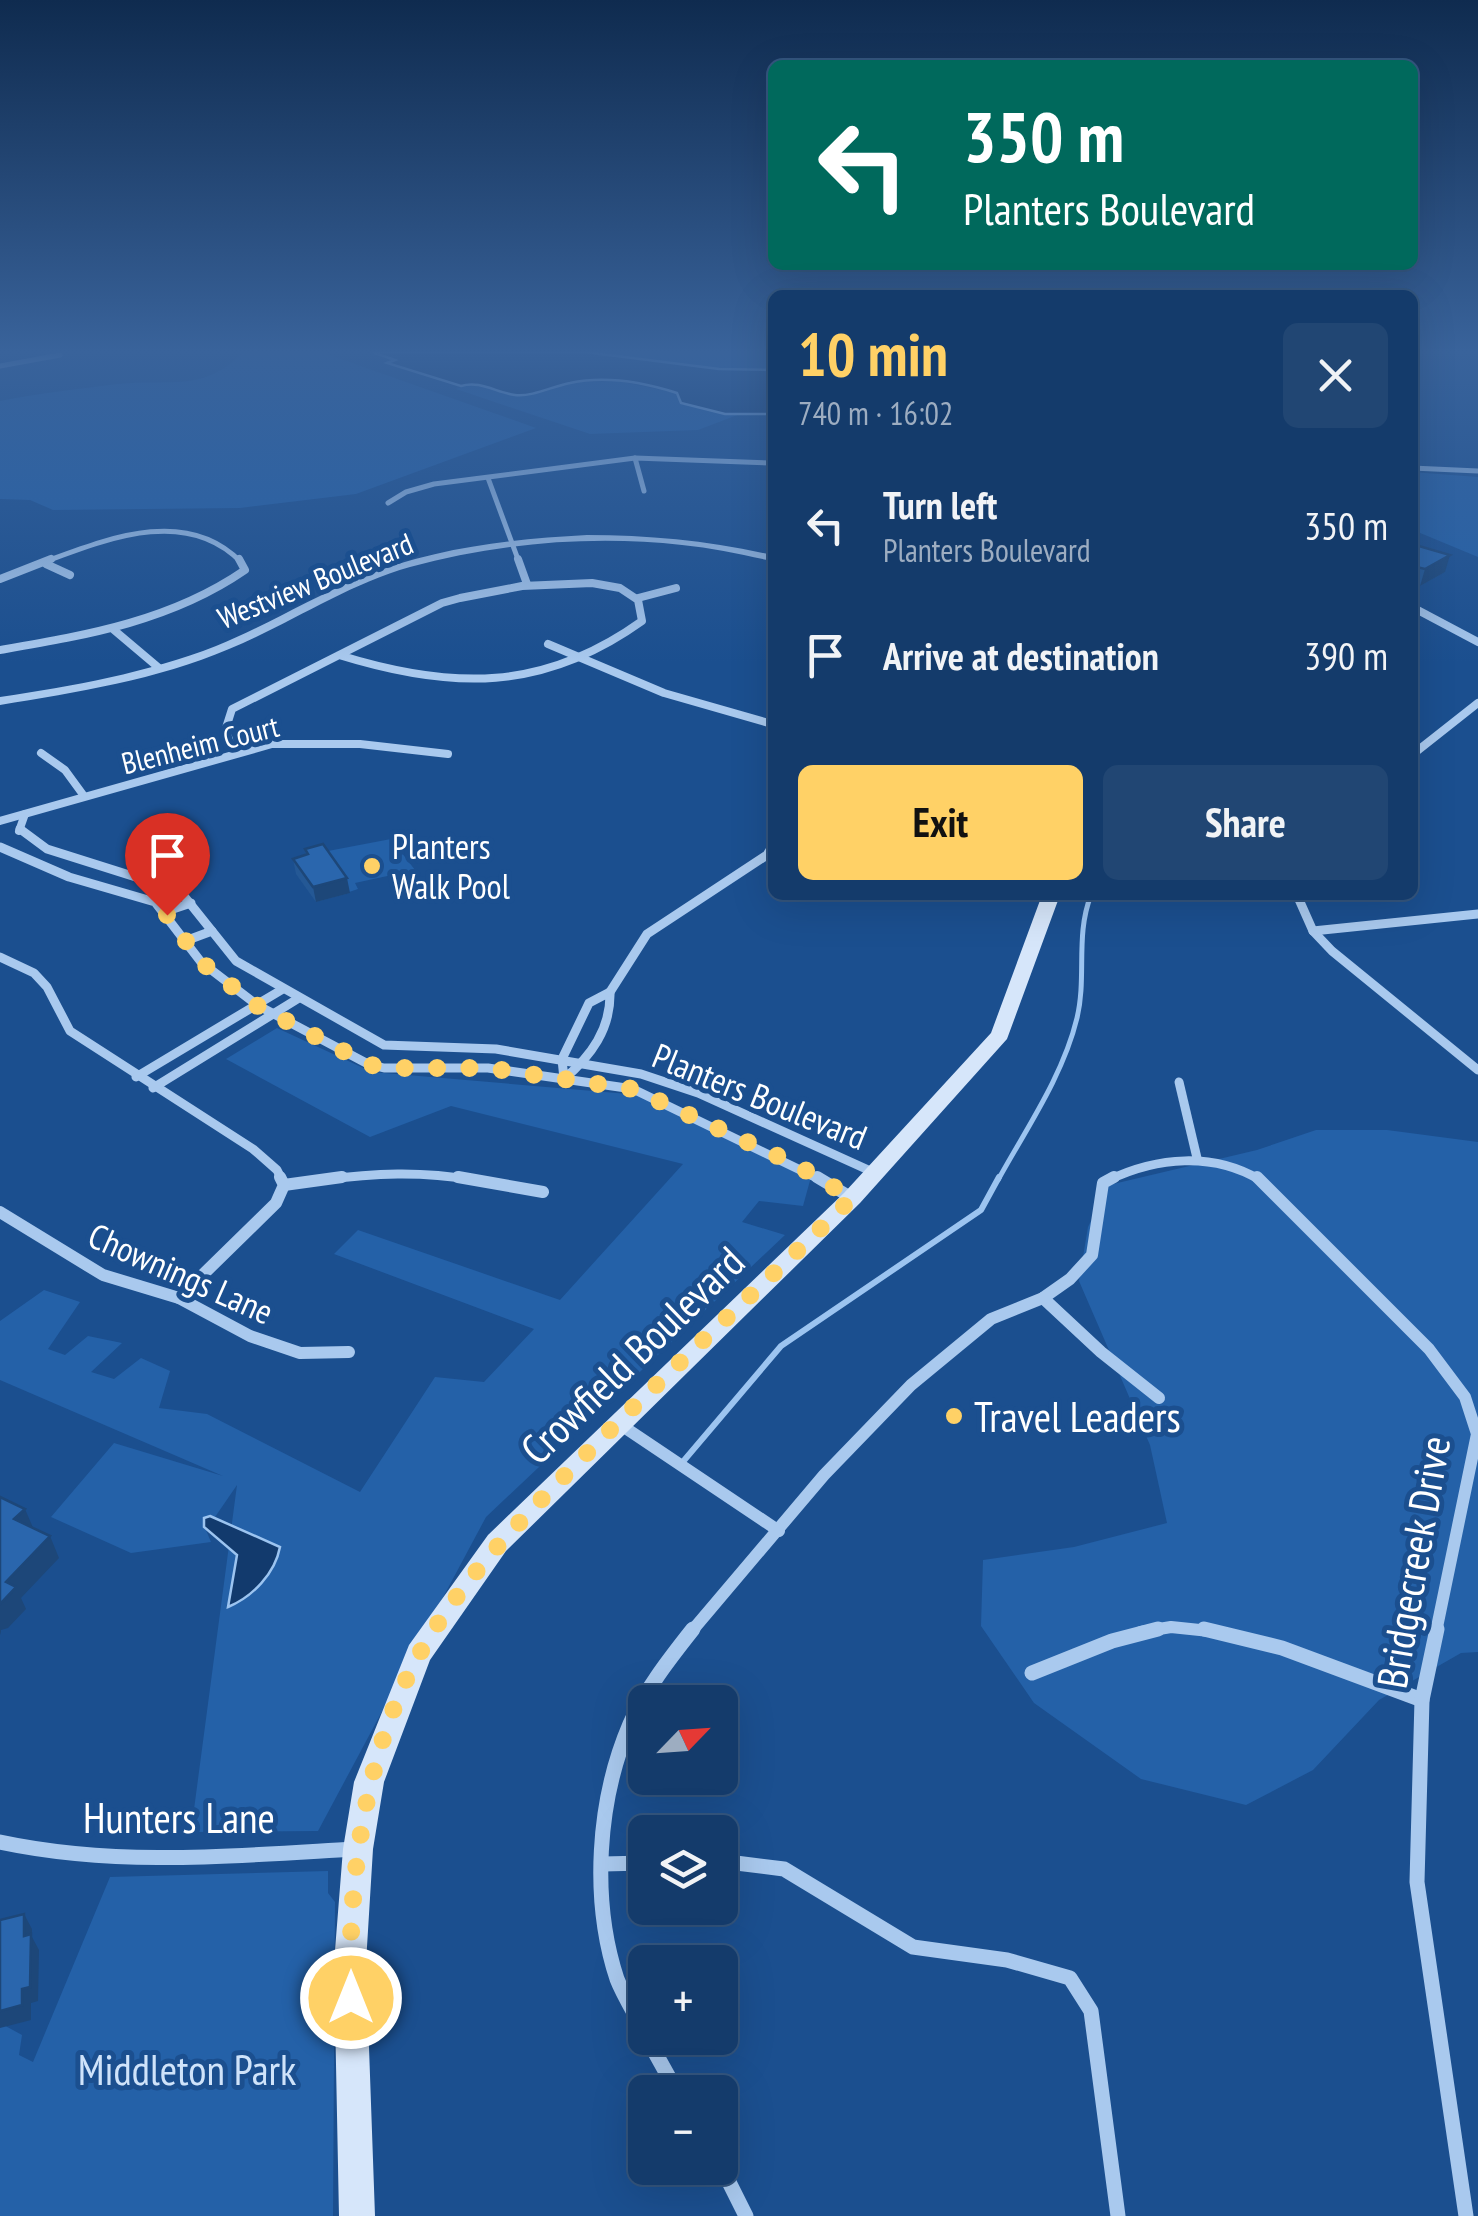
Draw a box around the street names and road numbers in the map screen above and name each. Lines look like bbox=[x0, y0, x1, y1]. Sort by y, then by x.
street label: Westview Boulevard bbox=[212, 523, 418, 637]
street label: Blenheim Court bbox=[117, 705, 283, 782]
street label: Planters Boulevard bbox=[646, 1032, 874, 1160]
street label: Chownings Lane bbox=[81, 1212, 281, 1334]
street label: Crowfield Boulevard bbox=[508, 1234, 756, 1476]
street label: Bridgecreek Drive bbox=[1364, 1432, 1462, 1692]
street label: Hunters Lane bbox=[83, 1790, 275, 1845]

